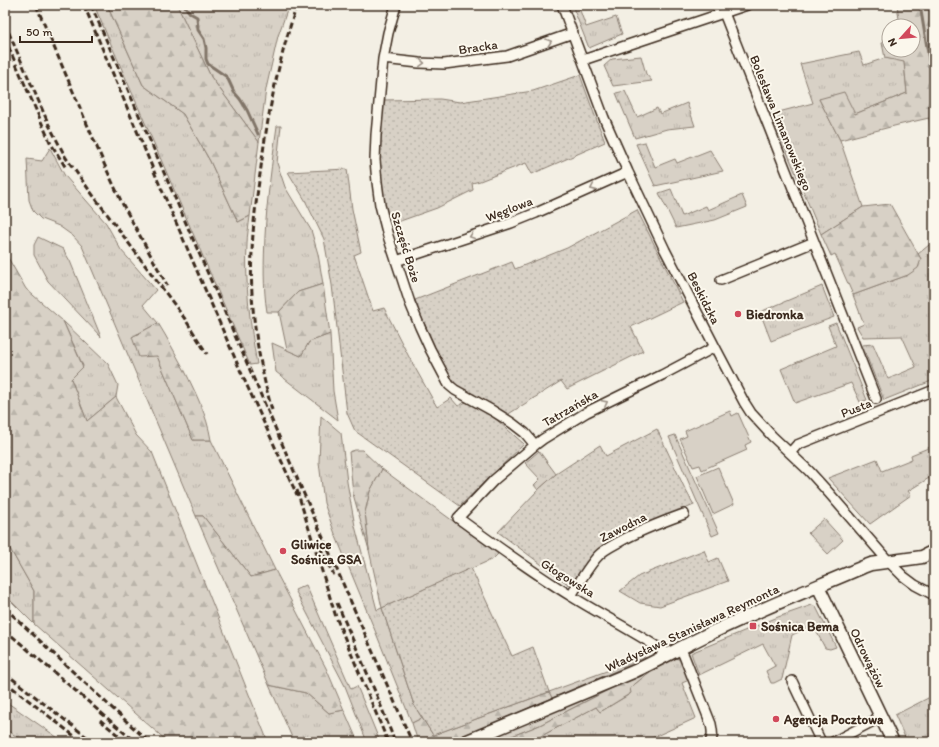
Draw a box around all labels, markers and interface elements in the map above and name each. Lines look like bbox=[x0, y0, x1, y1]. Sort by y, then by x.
scale bar bbox=[20, 18, 92, 44]
north arrow bbox=[881, 18, 921, 58]
text: 50 m bbox=[26, 25, 52, 39]
text: N bbox=[885, 36, 900, 49]
street label: Bracka bbox=[457, 37, 499, 57]
one-way arrow bbox=[545, 38, 552, 46]
street label: Bolesława Limanowskiego bbox=[747, 53, 815, 193]
one-way arrow bbox=[419, 59, 425, 68]
one-way arrow bbox=[589, 183, 597, 191]
street label: Węglowa bbox=[483, 193, 535, 225]
street label: Szczęść Boże bbox=[388, 210, 424, 284]
one-way arrow bbox=[469, 231, 476, 240]
street label: Beskidzka bbox=[684, 269, 724, 327]
place label: Biedronka bbox=[746, 307, 804, 322]
marker: Biedronka bbox=[733, 309, 743, 319]
street label: Tatrzańska bbox=[540, 386, 601, 430]
street label: Pusta bbox=[839, 395, 874, 421]
one-way arrow bbox=[600, 400, 608, 408]
street label: Zawodna bbox=[597, 509, 649, 545]
place label: Gliwice Sośnica GSA bbox=[291, 537, 362, 567]
marker: Gliwice Sośnica GSA bbox=[278, 546, 288, 556]
street label: Głogowska bbox=[538, 556, 598, 601]
street label: Władysława Stanisława Reymonta bbox=[603, 581, 782, 675]
place label: Sośnica Bema bbox=[761, 619, 840, 634]
marker: Sośnica Bema bbox=[748, 621, 758, 631]
street label: Odrowążów bbox=[847, 625, 889, 691]
place label: Agencja Pocztowa bbox=[783, 712, 884, 728]
marker: Agencja Pocztowa bbox=[771, 714, 781, 724]

